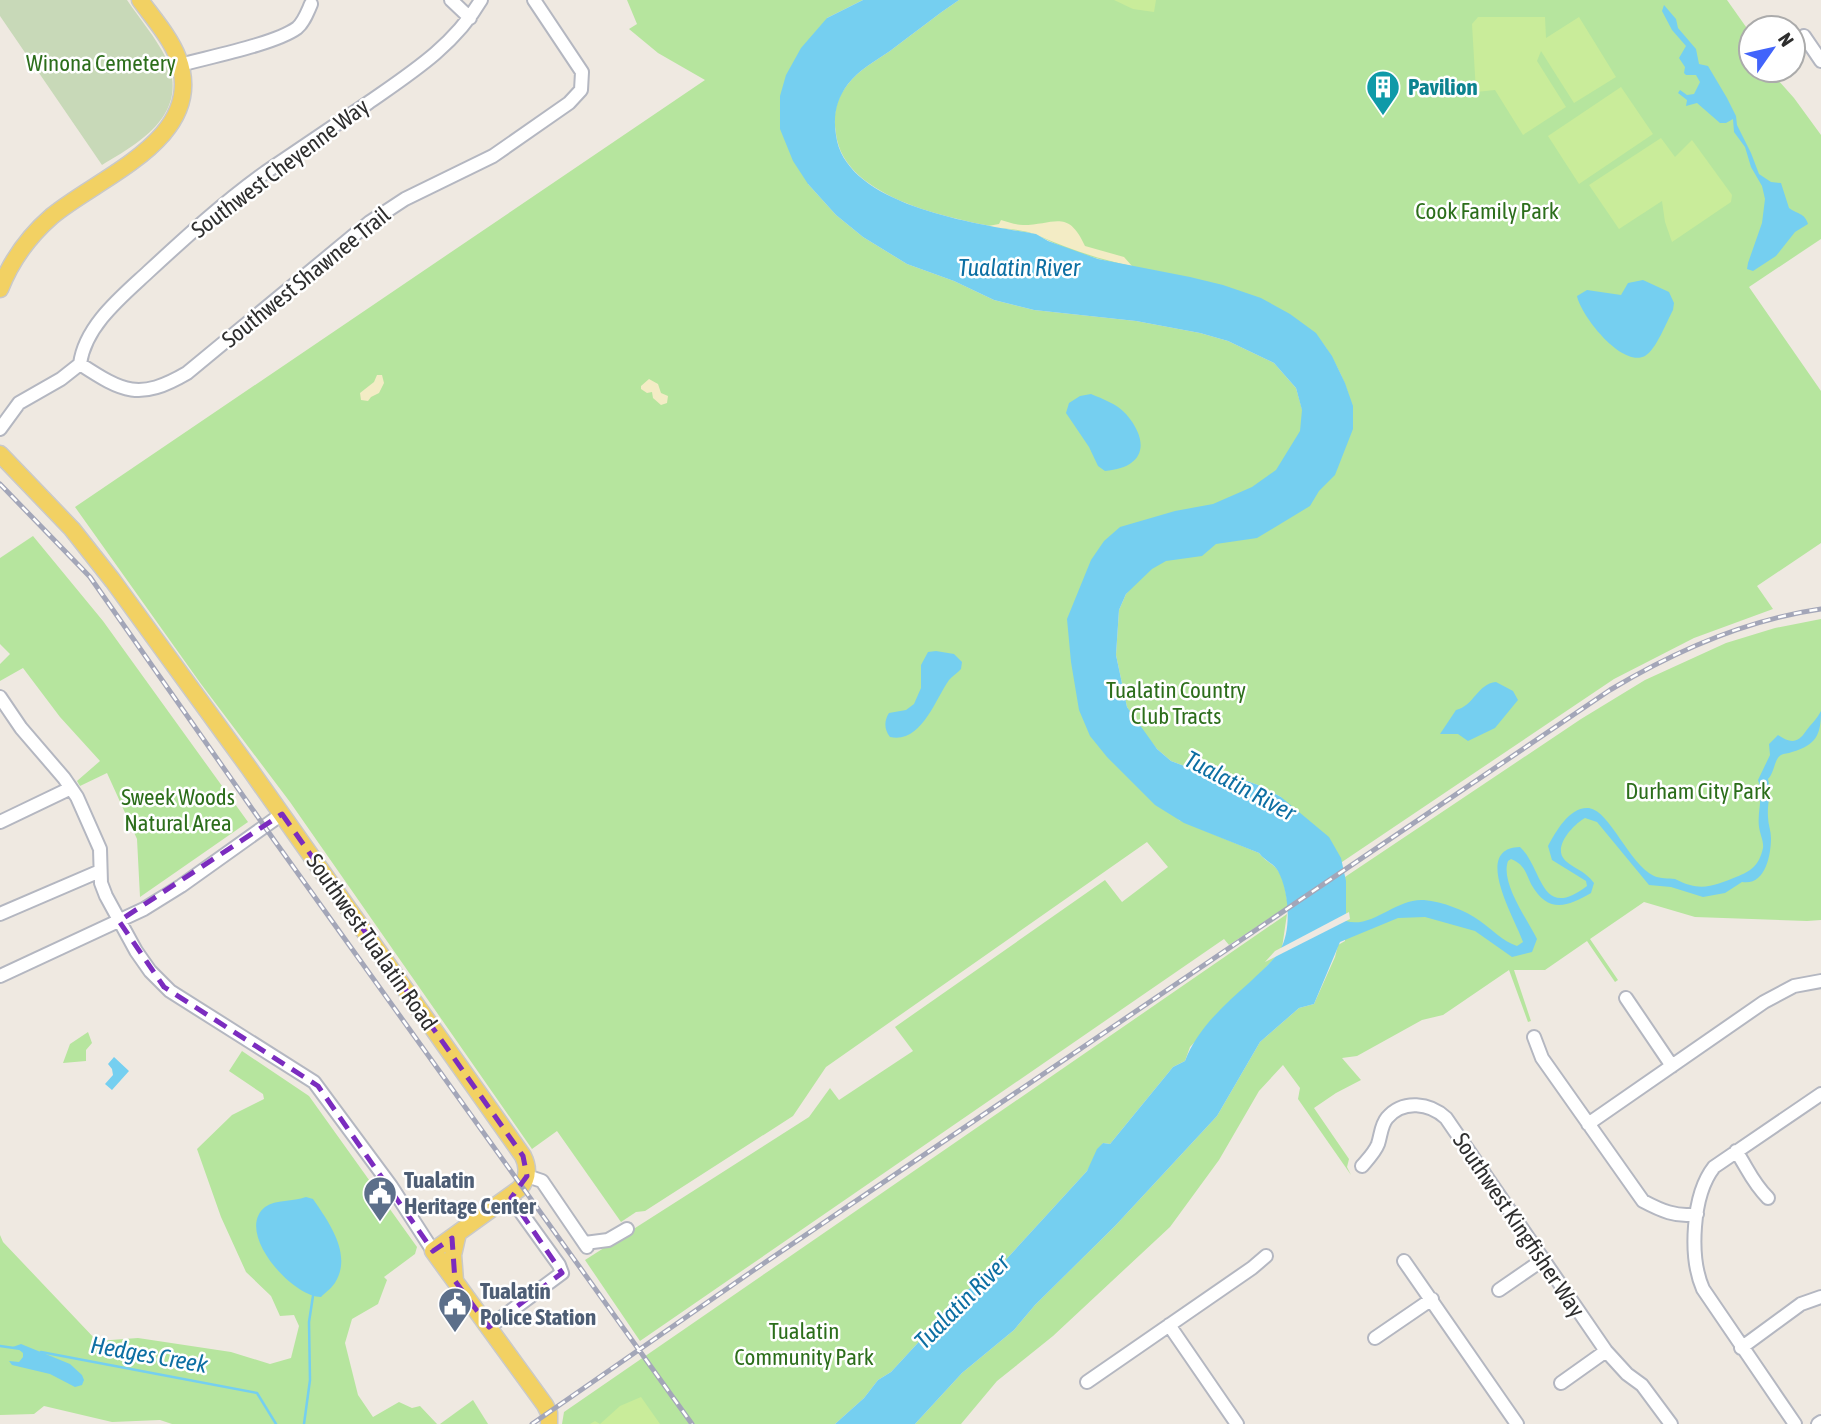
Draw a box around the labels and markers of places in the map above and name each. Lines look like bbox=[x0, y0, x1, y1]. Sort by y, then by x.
building icon: Pavilion bbox=[1364, 68, 1402, 117]
place label: Pavilion bbox=[1408, 74, 1478, 100]
place label: Tualatin Heritage Center bbox=[404, 1167, 537, 1219]
public building icon: Tualatin Heritage Center bbox=[361, 1174, 399, 1223]
place label: Tualatin Police Station bbox=[480, 1278, 596, 1330]
public building icon: Tualatin Police Station bbox=[436, 1285, 474, 1334]

